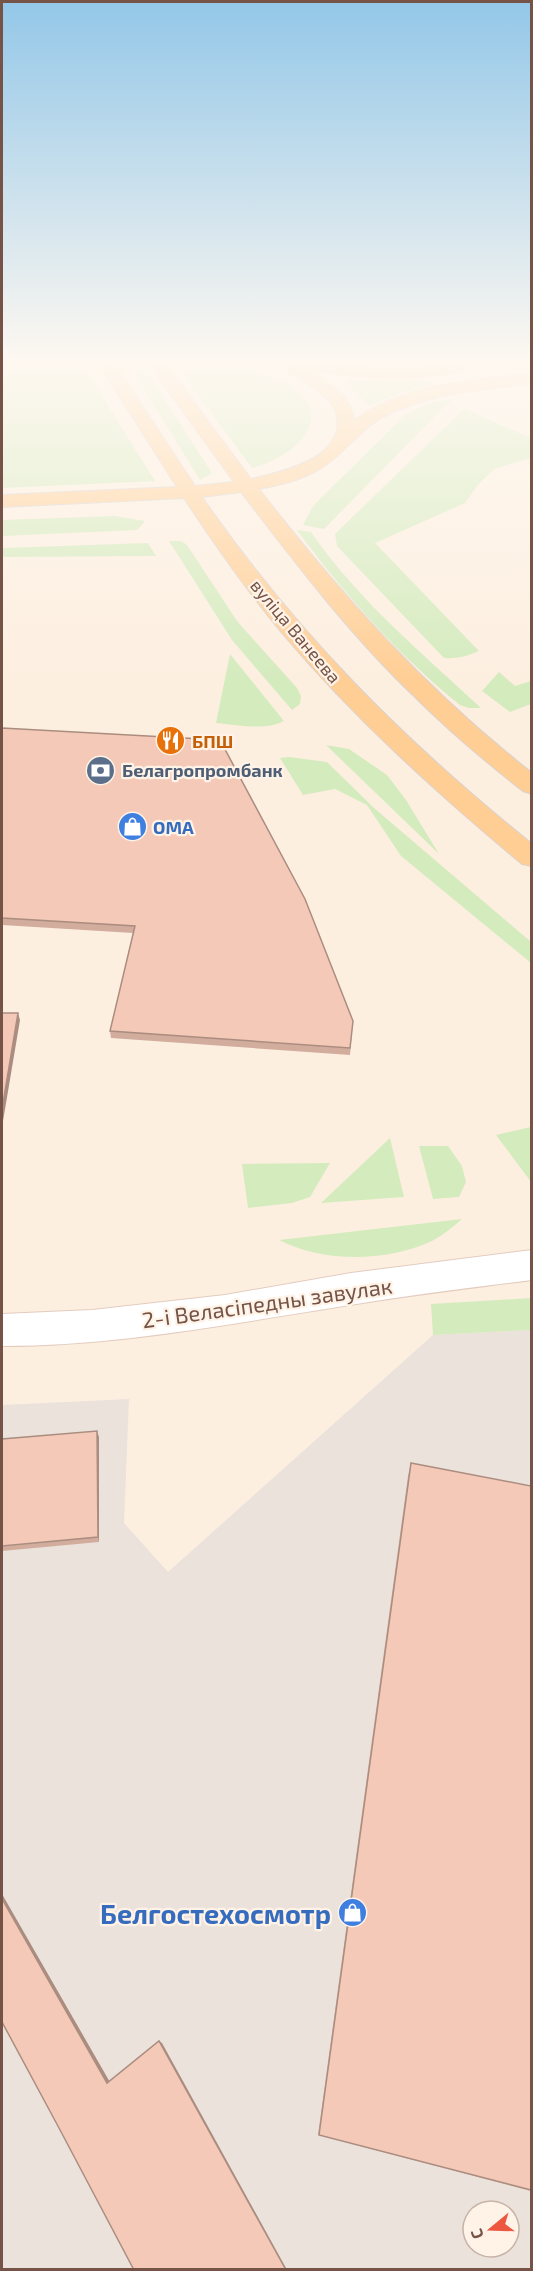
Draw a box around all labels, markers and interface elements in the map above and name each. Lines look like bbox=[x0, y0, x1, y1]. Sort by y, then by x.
street label: вуліца Ванеева bbox=[246, 575, 346, 687]
restaurant icon: БПШ bbox=[155, 725, 187, 757]
place label: БПШ bbox=[192, 730, 233, 752]
bank icon: Белагропромбанк bbox=[85, 754, 117, 786]
place label: Белагропромбанк bbox=[122, 759, 283, 781]
shop icon: ОМА bbox=[116, 811, 148, 843]
place label: ОМА bbox=[153, 816, 194, 838]
street label: 2-і Веласіпедны завулак bbox=[140, 1272, 394, 1333]
place label: Белгостехосмотр bbox=[100, 1897, 331, 1929]
shop icon: Белгостехосмотр bbox=[336, 1897, 368, 1929]
north arrow bbox=[461, 2199, 521, 2259]
text: С bbox=[466, 2226, 487, 2242]

